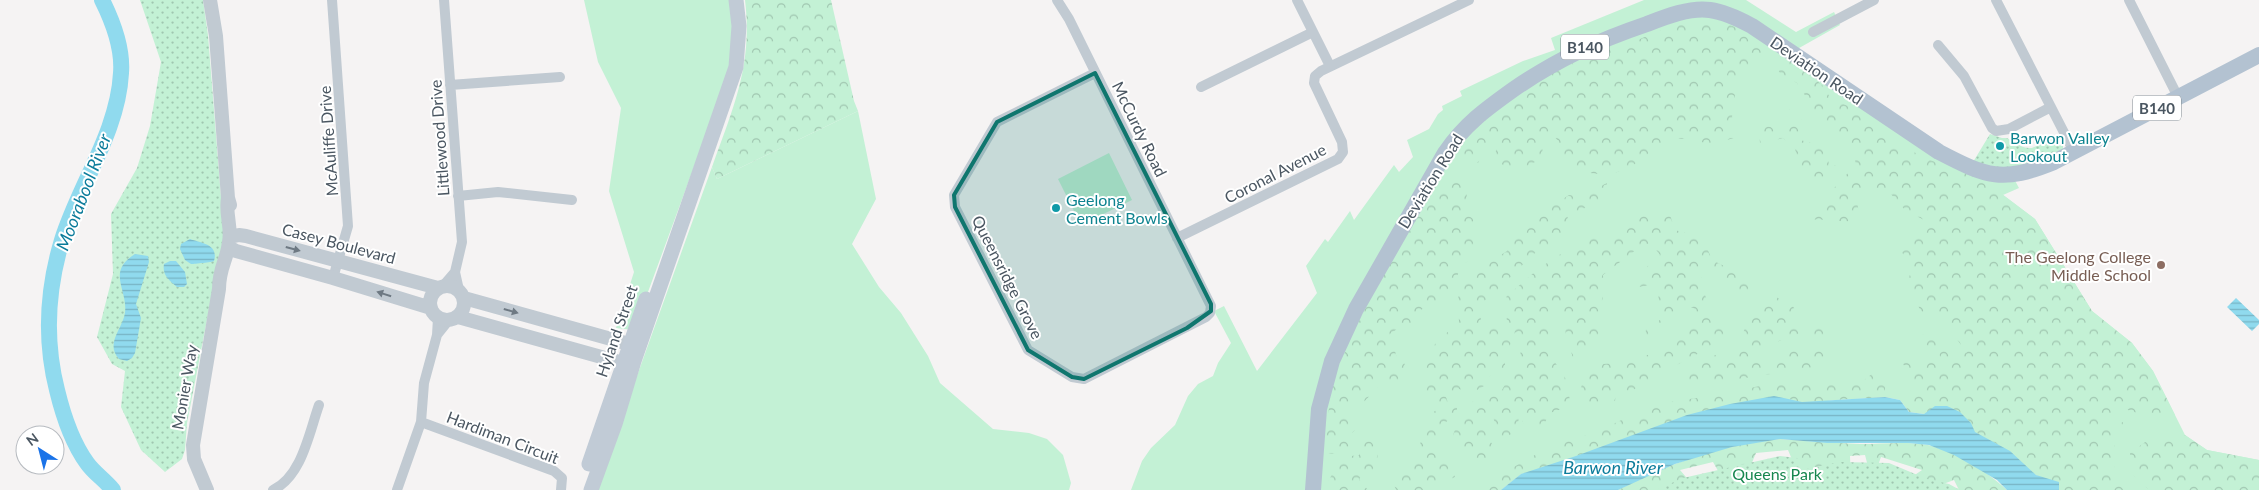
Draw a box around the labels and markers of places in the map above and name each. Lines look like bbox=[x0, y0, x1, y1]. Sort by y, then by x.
place label: Barwon Valley Lookout bbox=[2010, 128, 2110, 165]
marker: Barwon Valley Lookout bbox=[1994, 140, 2006, 152]
place label: Geelong Cement Bowls bbox=[1066, 190, 1168, 227]
marker: Geelong Cement Bowls bbox=[1050, 202, 1062, 214]
place label: The Geelong College Middle School bbox=[2005, 247, 2151, 284]
marker: The Geelong College Middle School bbox=[2155, 259, 2167, 271]

